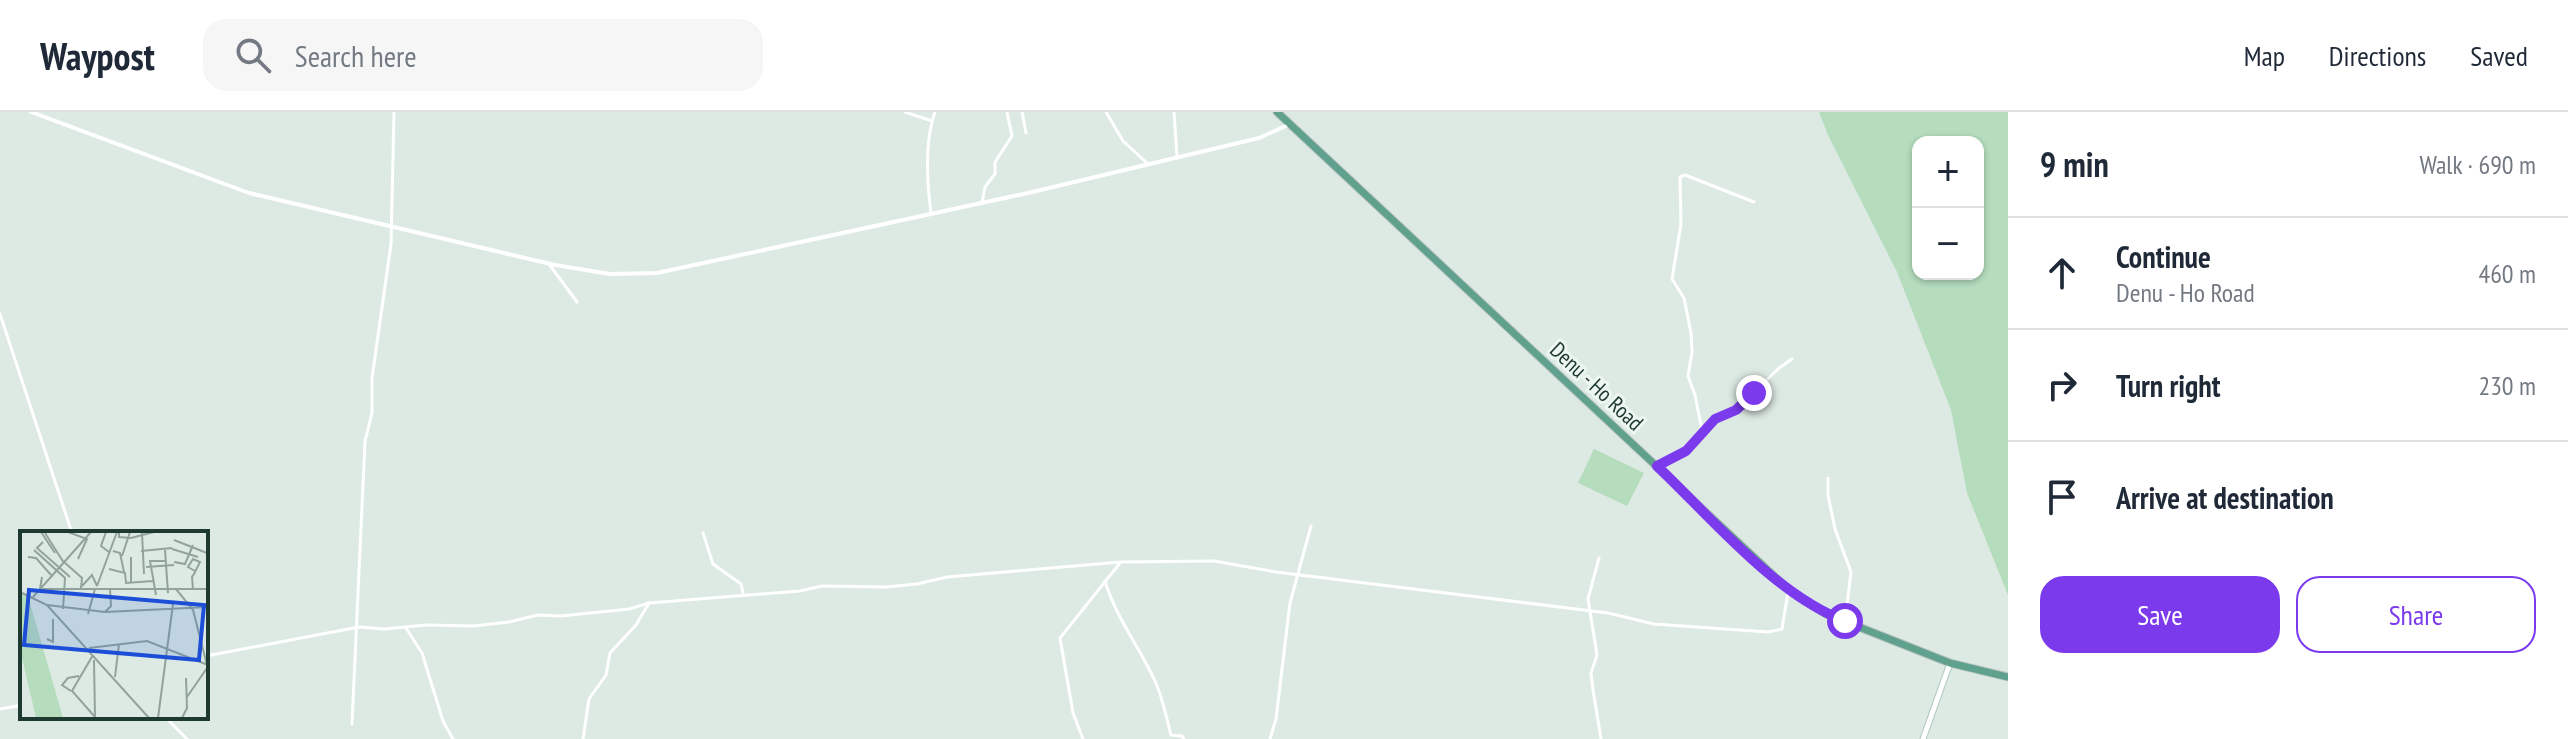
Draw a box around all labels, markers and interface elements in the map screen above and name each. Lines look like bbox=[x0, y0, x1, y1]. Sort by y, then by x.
search box bbox=[203, 19, 763, 91]
text: Waypost bbox=[40, 31, 155, 80]
icon: search bbox=[231, 33, 275, 77]
text: Search here bbox=[295, 36, 417, 75]
text: Map bbox=[2244, 37, 2285, 74]
text: Directions bbox=[2329, 37, 2426, 74]
text: Saved bbox=[2470, 37, 2528, 74]
map controls bbox=[1912, 136, 1984, 280]
button: + bbox=[1912, 136, 1984, 208]
text: 9 min bbox=[2040, 142, 2109, 186]
text: Walk · 690 m bbox=[2419, 148, 2536, 181]
button: − bbox=[1912, 208, 1984, 280]
text: Continue bbox=[2116, 237, 2211, 276]
icon: ahead bbox=[2040, 251, 2084, 295]
text: 460 m bbox=[2478, 257, 2536, 290]
text: Denu - Ho Road bbox=[2116, 276, 2255, 309]
street label: Denu - Ho Road bbox=[1545, 336, 1649, 436]
icon: right bbox=[2040, 363, 2084, 407]
text: Turn right bbox=[2116, 366, 2220, 405]
text: 230 m bbox=[2478, 369, 2536, 402]
route end bbox=[1736, 375, 1772, 411]
icon: arrive bbox=[2040, 475, 2084, 519]
text: Arrive at destination bbox=[2116, 478, 2334, 517]
inset map bbox=[20, 531, 208, 719]
button: Save bbox=[2040, 576, 2280, 653]
button: Share bbox=[2296, 576, 2536, 653]
route start bbox=[1827, 603, 1863, 639]

